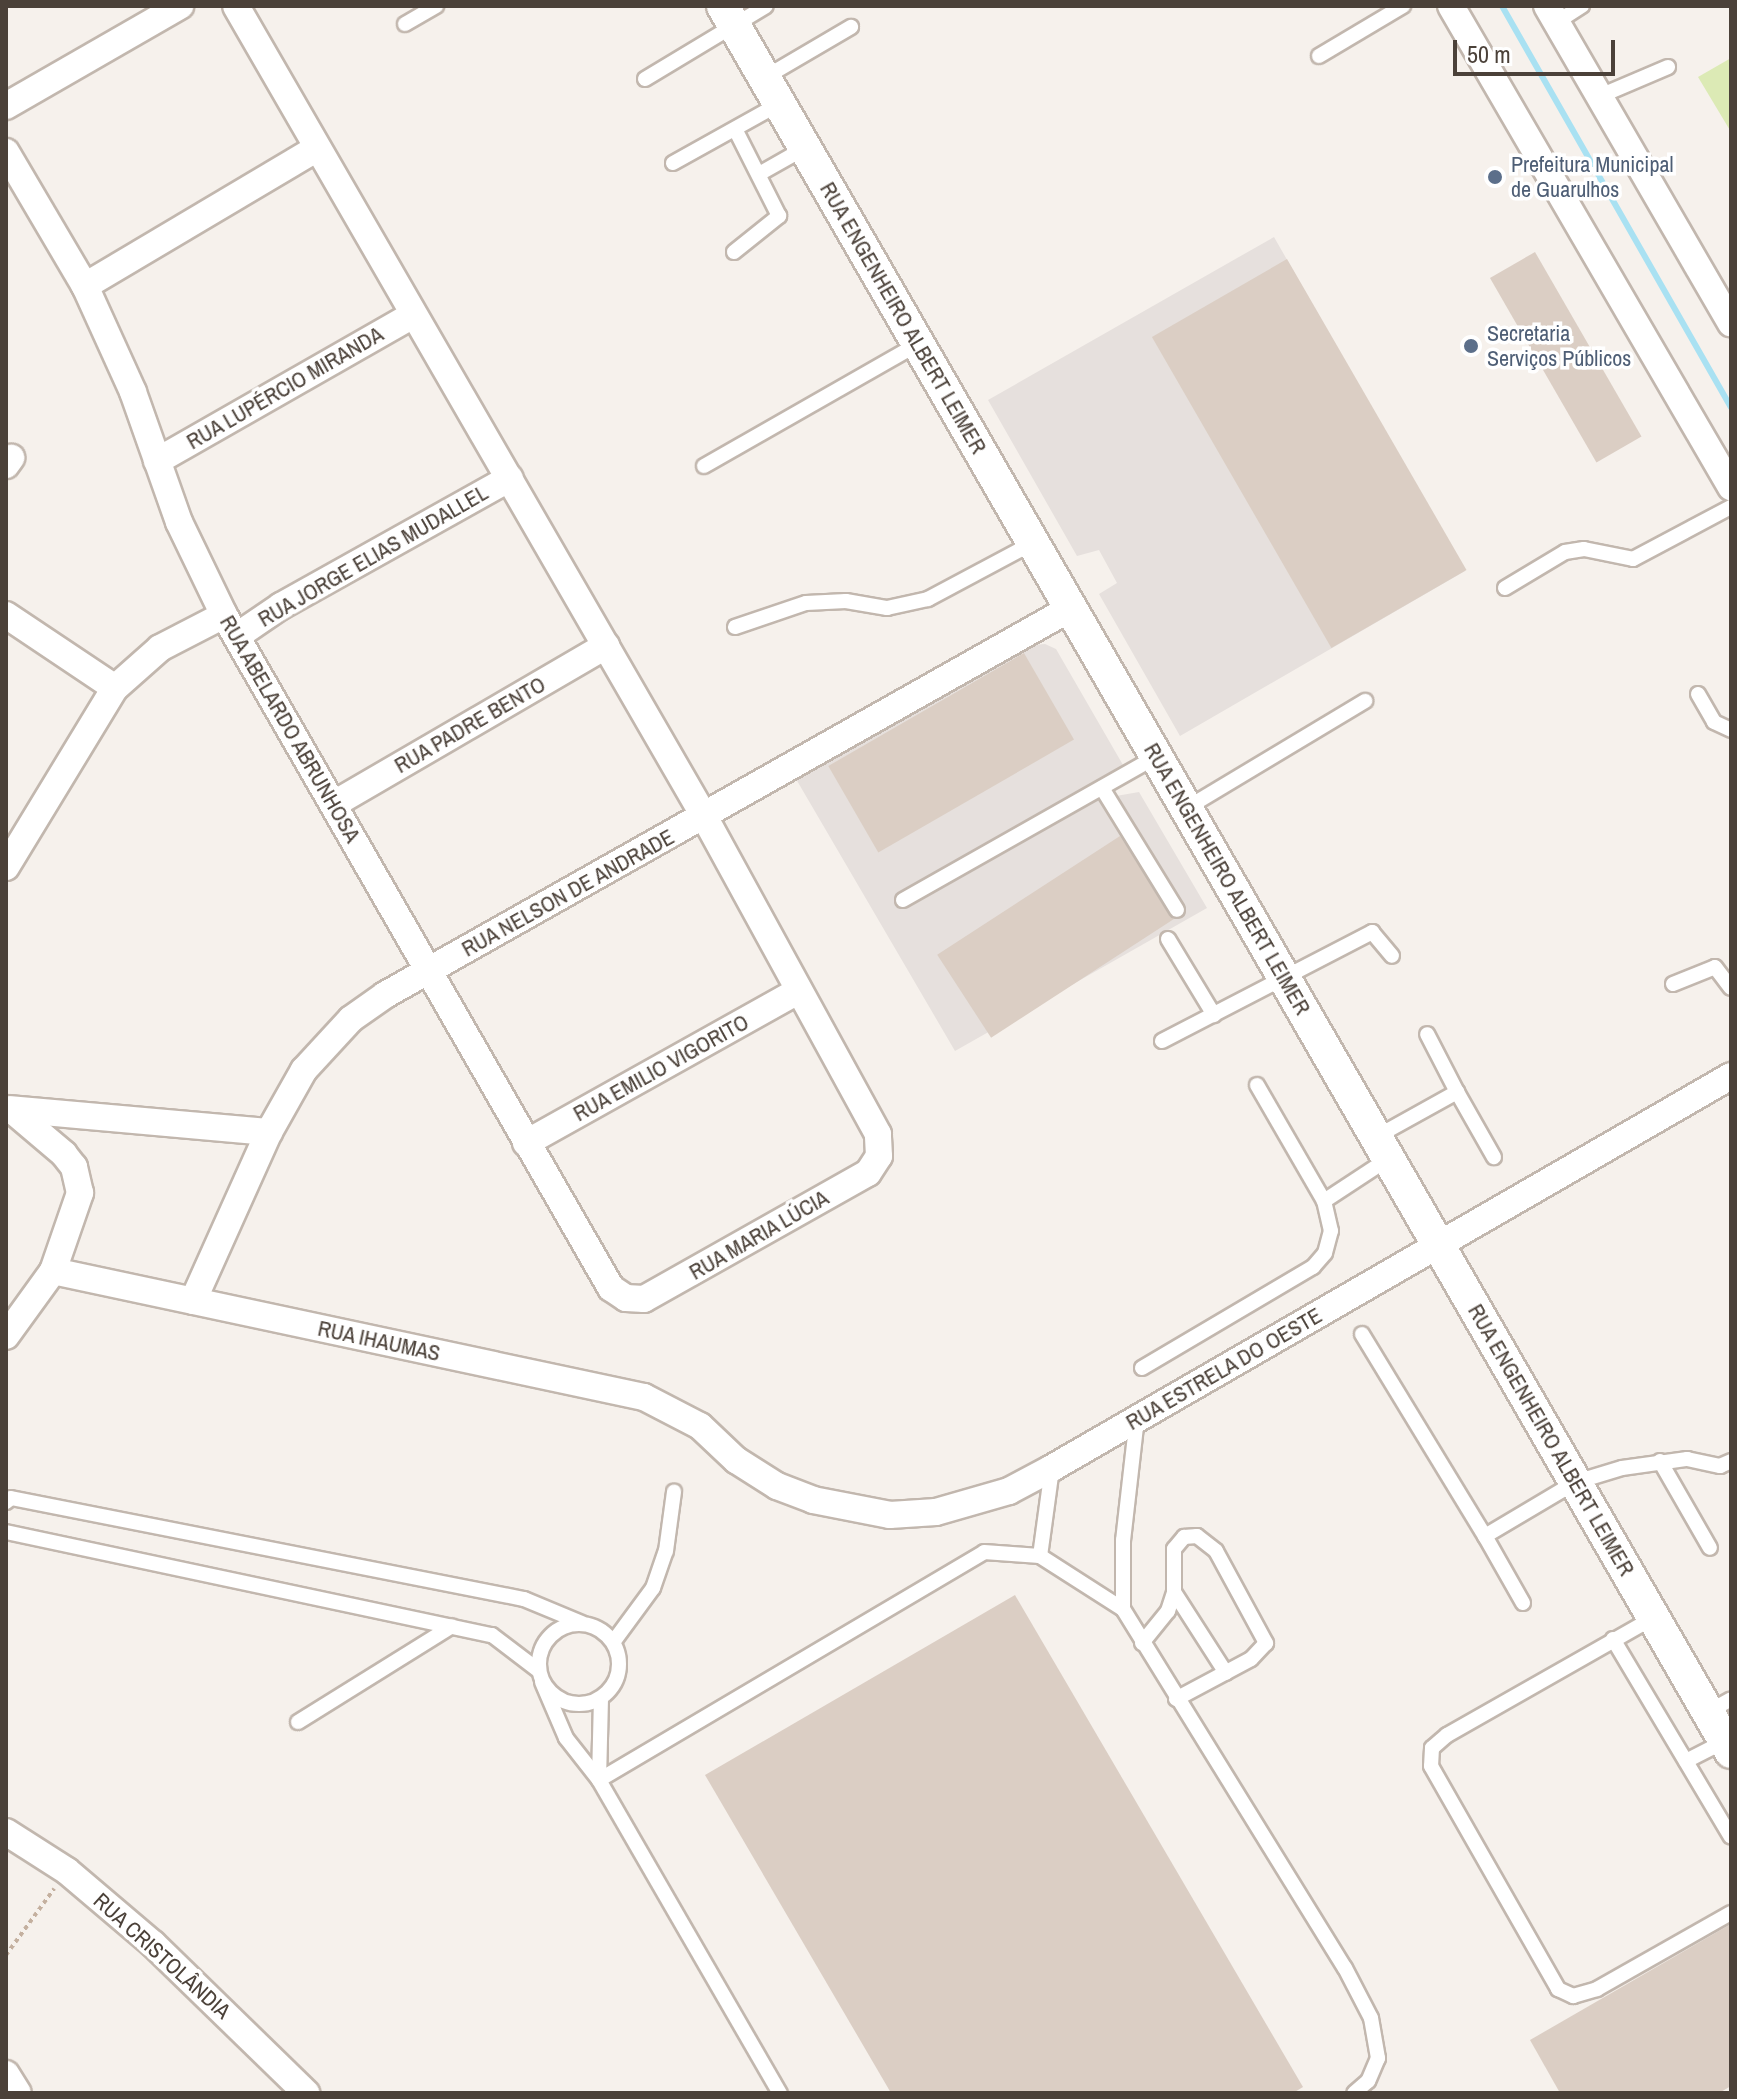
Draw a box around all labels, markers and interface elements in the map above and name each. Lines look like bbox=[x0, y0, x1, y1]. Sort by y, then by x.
scale bar bbox=[1457, 24, 1619, 74]
text: 50 m bbox=[1467, 38, 1511, 70]
place label: Prefeitura Municipal de Guarulhos bbox=[1511, 151, 1673, 202]
marker: Prefeitura Municipal de Guarulhos bbox=[1486, 168, 1504, 186]
street label: RUA ENGENHEIRO ALBERT LEIMER bbox=[814, 177, 992, 459]
place label: Secretaria Serviços Públicos bbox=[1487, 320, 1631, 372]
street label: RUA LUPÉRCIO MIRANDA bbox=[182, 321, 388, 455]
marker: Secretaria Serviços Públicos bbox=[1462, 337, 1480, 355]
street label: RUA JORGE ELIAS MUDALLEL bbox=[253, 479, 493, 633]
street label: RUA ABELARDO ABRUNHOSA bbox=[213, 610, 367, 848]
street label: RUA PADRE BENTO bbox=[389, 671, 551, 779]
street label: RUA ENGENHEIRO ALBERT LEIMER bbox=[1138, 738, 1316, 1020]
street label: RUA NELSON DE ANDRADE bbox=[456, 823, 680, 963]
street label: RUA EMILIO VIGORITO bbox=[568, 1009, 754, 1127]
street label: RUA MARIA LÚCIA bbox=[684, 1184, 834, 1286]
street label: RUA ENGENHEIRO ALBERT LEIMER bbox=[1462, 1299, 1640, 1581]
street label: RUA ESTRELA DO OESTE bbox=[1121, 1302, 1327, 1436]
street label: RUA IHAUMAS bbox=[315, 1315, 443, 1367]
street label: RUA CRISTOLÂNDIA bbox=[88, 1887, 236, 2025]

